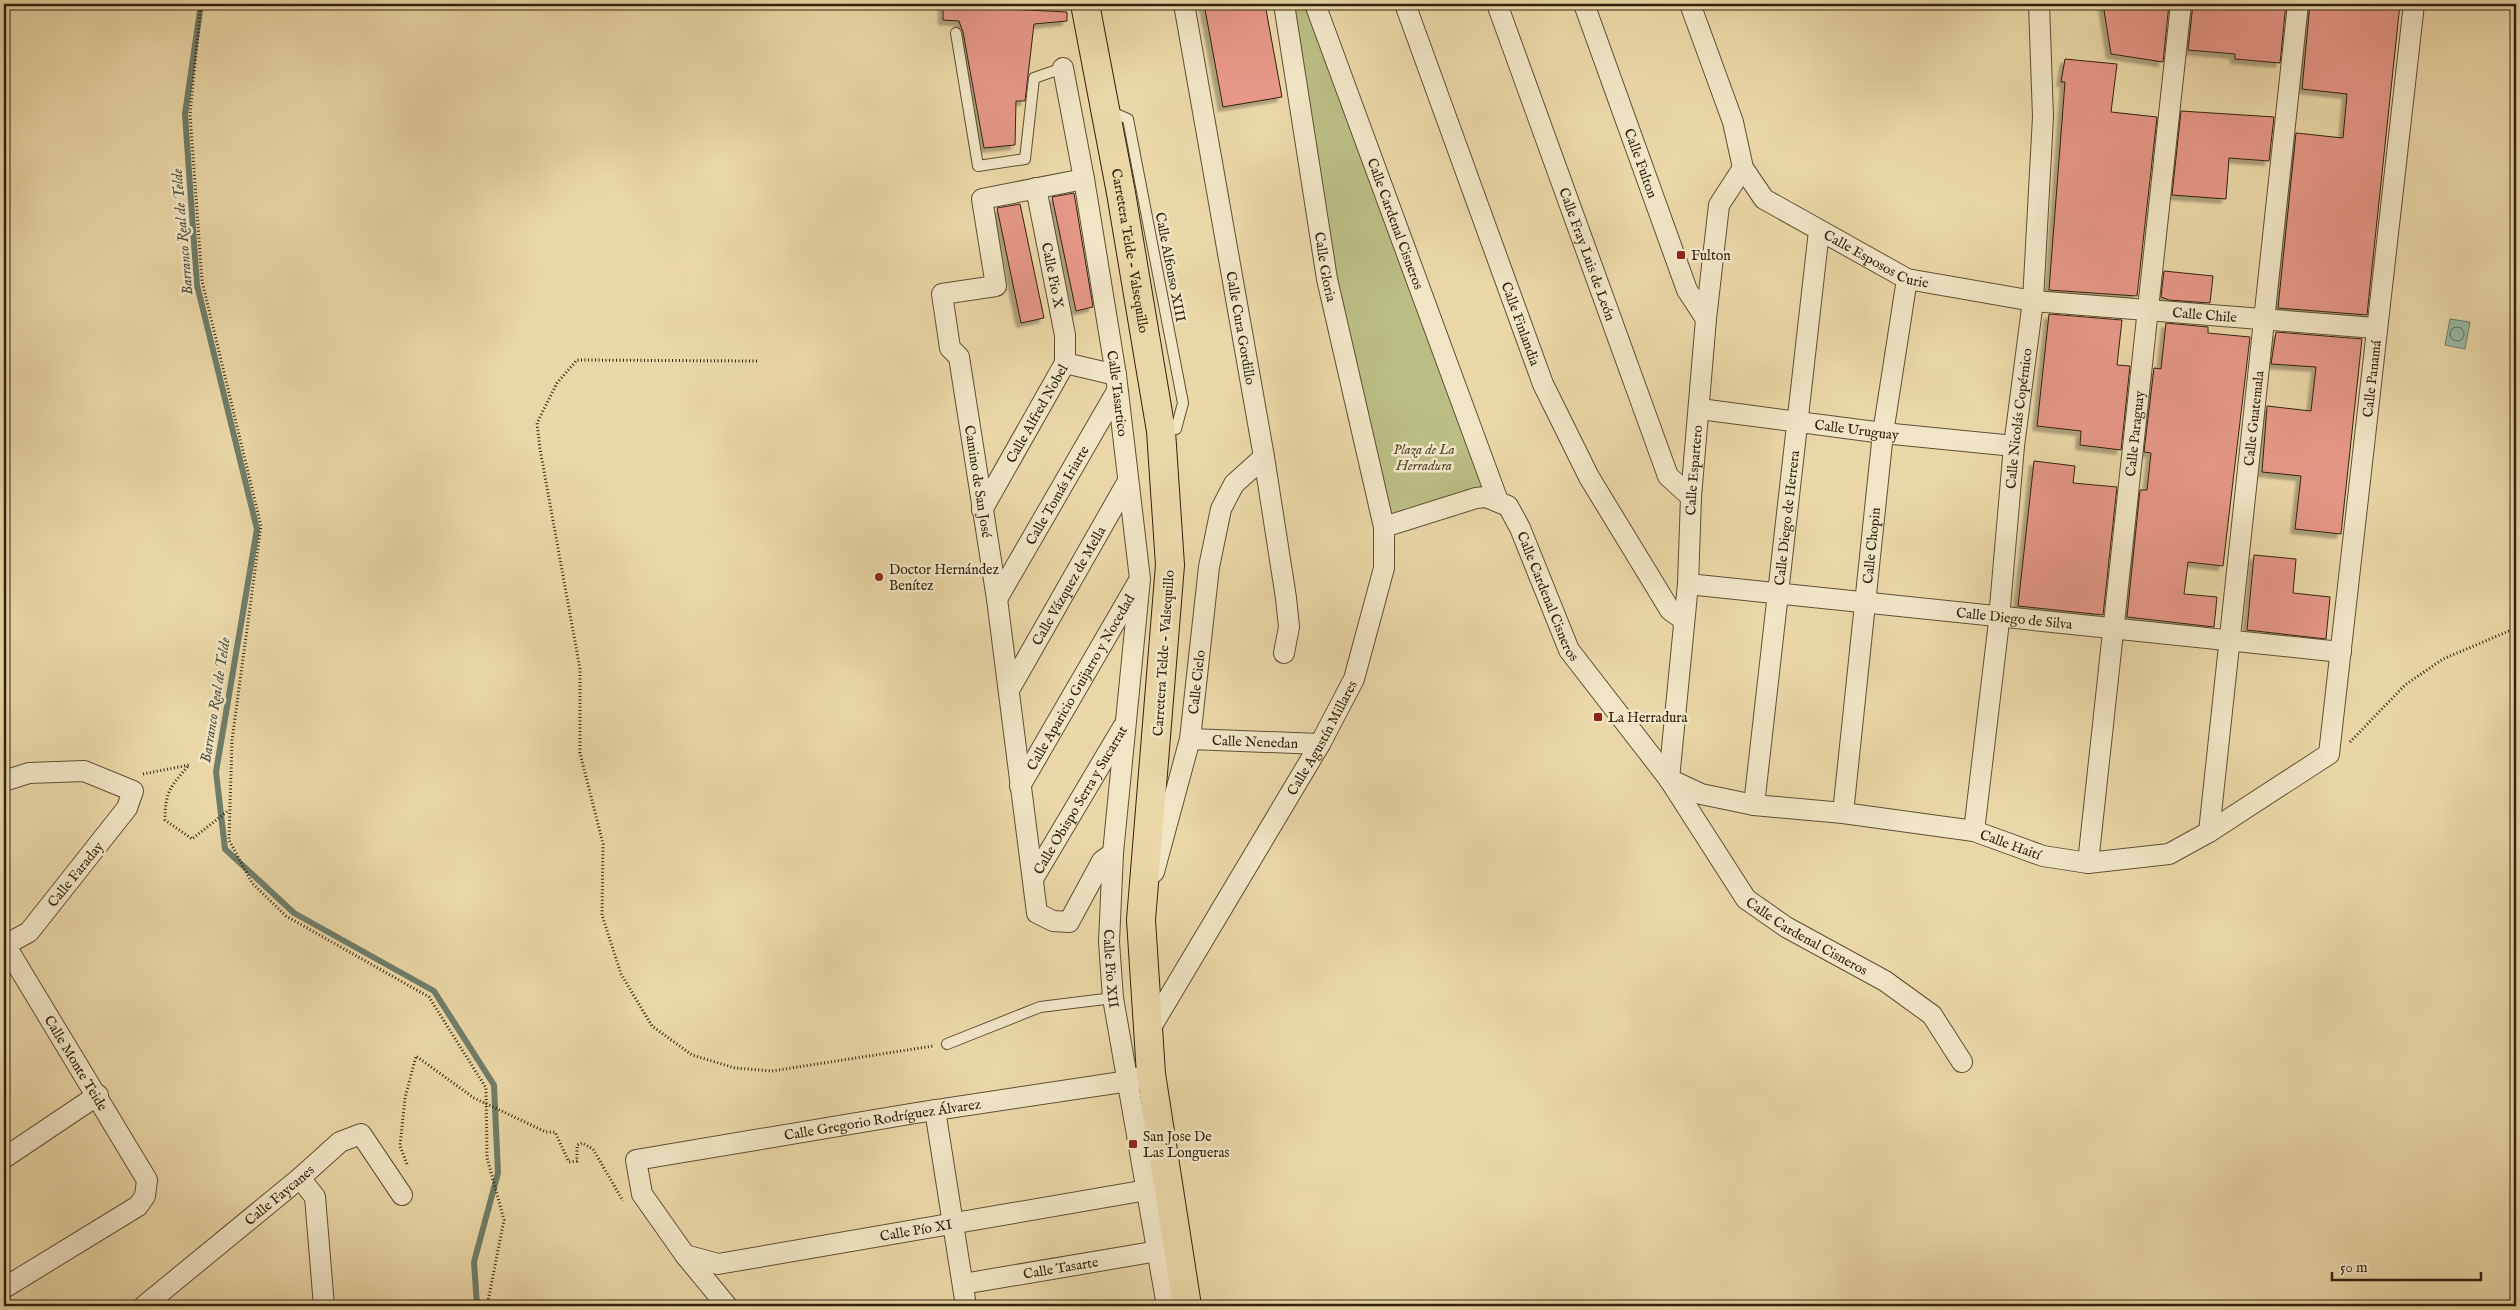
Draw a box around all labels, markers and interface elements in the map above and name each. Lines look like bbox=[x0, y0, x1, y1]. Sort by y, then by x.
street label: Calle Fulton bbox=[1620, 126, 1661, 201]
street label: Calle Cardenal Cisneros bbox=[1362, 156, 1427, 292]
street label: Carretera Telde - Valsequillo bbox=[1107, 167, 1152, 335]
water label: Barranco Real de Telde bbox=[167, 168, 197, 296]
street label: Calle Fray Luis de León bbox=[1554, 185, 1619, 324]
street label: Calle Alfonso XIII bbox=[1151, 211, 1189, 324]
street label: Calle Esposos Curie bbox=[1820, 226, 1931, 293]
street label: Calle Gloria bbox=[1310, 231, 1340, 305]
street label: Calle Pio X bbox=[1037, 241, 1068, 311]
place label: Fulton bbox=[1691, 247, 1731, 265]
marker: Fulton bbox=[1675, 249, 1687, 261]
street label: Calle Cura Gordillo bbox=[1221, 270, 1259, 387]
street label: Calle Finlandia bbox=[1497, 280, 1544, 369]
street label: Calle Chile bbox=[2172, 304, 2238, 327]
street label: Calle Panamá bbox=[2359, 338, 2386, 418]
street label: Calle Nicolás Copérnico bbox=[2002, 347, 2037, 490]
street label: Calle Tasartico bbox=[1102, 349, 1131, 438]
street label: Calle Alfred Nobel bbox=[1002, 361, 1073, 466]
street label: Calle Guatemala bbox=[2240, 369, 2269, 467]
street label: Calle Paraguay bbox=[2122, 390, 2149, 477]
street label: Calle Uruguay bbox=[1813, 416, 1900, 445]
street label: Camino de San José bbox=[960, 424, 995, 540]
street label: Calle Espartero bbox=[1682, 424, 1707, 516]
park label: Plaza de La Herradura bbox=[1393, 441, 1455, 475]
street label: Calle Tomás Iriarte bbox=[1022, 442, 1094, 549]
street label: Calle Diego de Herrera bbox=[1771, 448, 1804, 586]
street label: Calle Chopin bbox=[1859, 506, 1885, 585]
street label: Calle Vázquez de Mella bbox=[1028, 523, 1111, 649]
street label: Calle Cardenal Cisneros bbox=[1512, 529, 1582, 665]
place label: Doctor Hernández Benítez bbox=[889, 561, 1000, 595]
street label: Carretera Telde - Valsequillo bbox=[1149, 569, 1179, 737]
marker: Doctor Hernández Benítez bbox=[873, 571, 885, 583]
street label: Calle Aparicio Guijarro y Nocedad bbox=[1023, 591, 1139, 774]
street label: Calle Diego de Silva bbox=[1955, 604, 2074, 634]
water label: Barranco Real de Telde bbox=[196, 636, 235, 764]
street label: Calle Cielo bbox=[1185, 649, 1210, 715]
street label: Calle Agustín Millares bbox=[1283, 678, 1362, 799]
place label: La Herradura bbox=[1608, 709, 1689, 727]
marker: La Herradura bbox=[1592, 711, 1604, 723]
street label: Calle Obispo Serra y Sucarrat bbox=[1030, 723, 1132, 878]
street label: Calle Nenedan bbox=[1211, 732, 1299, 753]
street label: Calle Haití bbox=[1977, 826, 2044, 865]
street label: Calle Faraday bbox=[44, 838, 108, 911]
street label: Calle Cardenal Cisneros bbox=[1742, 894, 1871, 980]
street label: Calle Pio XII bbox=[1099, 929, 1123, 1010]
street label: Calle Monte Teide bbox=[40, 1012, 111, 1115]
street label: Calle Gregorio Rodríguez Álvarez bbox=[783, 1095, 983, 1145]
place label: San Jose De Las Longueras bbox=[1143, 1128, 1229, 1162]
marker: San Jose De Las Longueras bbox=[1127, 1138, 1139, 1150]
street label: Calle Faycanes bbox=[241, 1161, 319, 1230]
street label: Calle Pío XI bbox=[879, 1216, 954, 1246]
scale bar bbox=[2332, 1250, 2481, 1282]
street label: Calle Tasarte bbox=[1022, 1253, 1100, 1284]
text: 50 m bbox=[2340, 1258, 2368, 1277]

